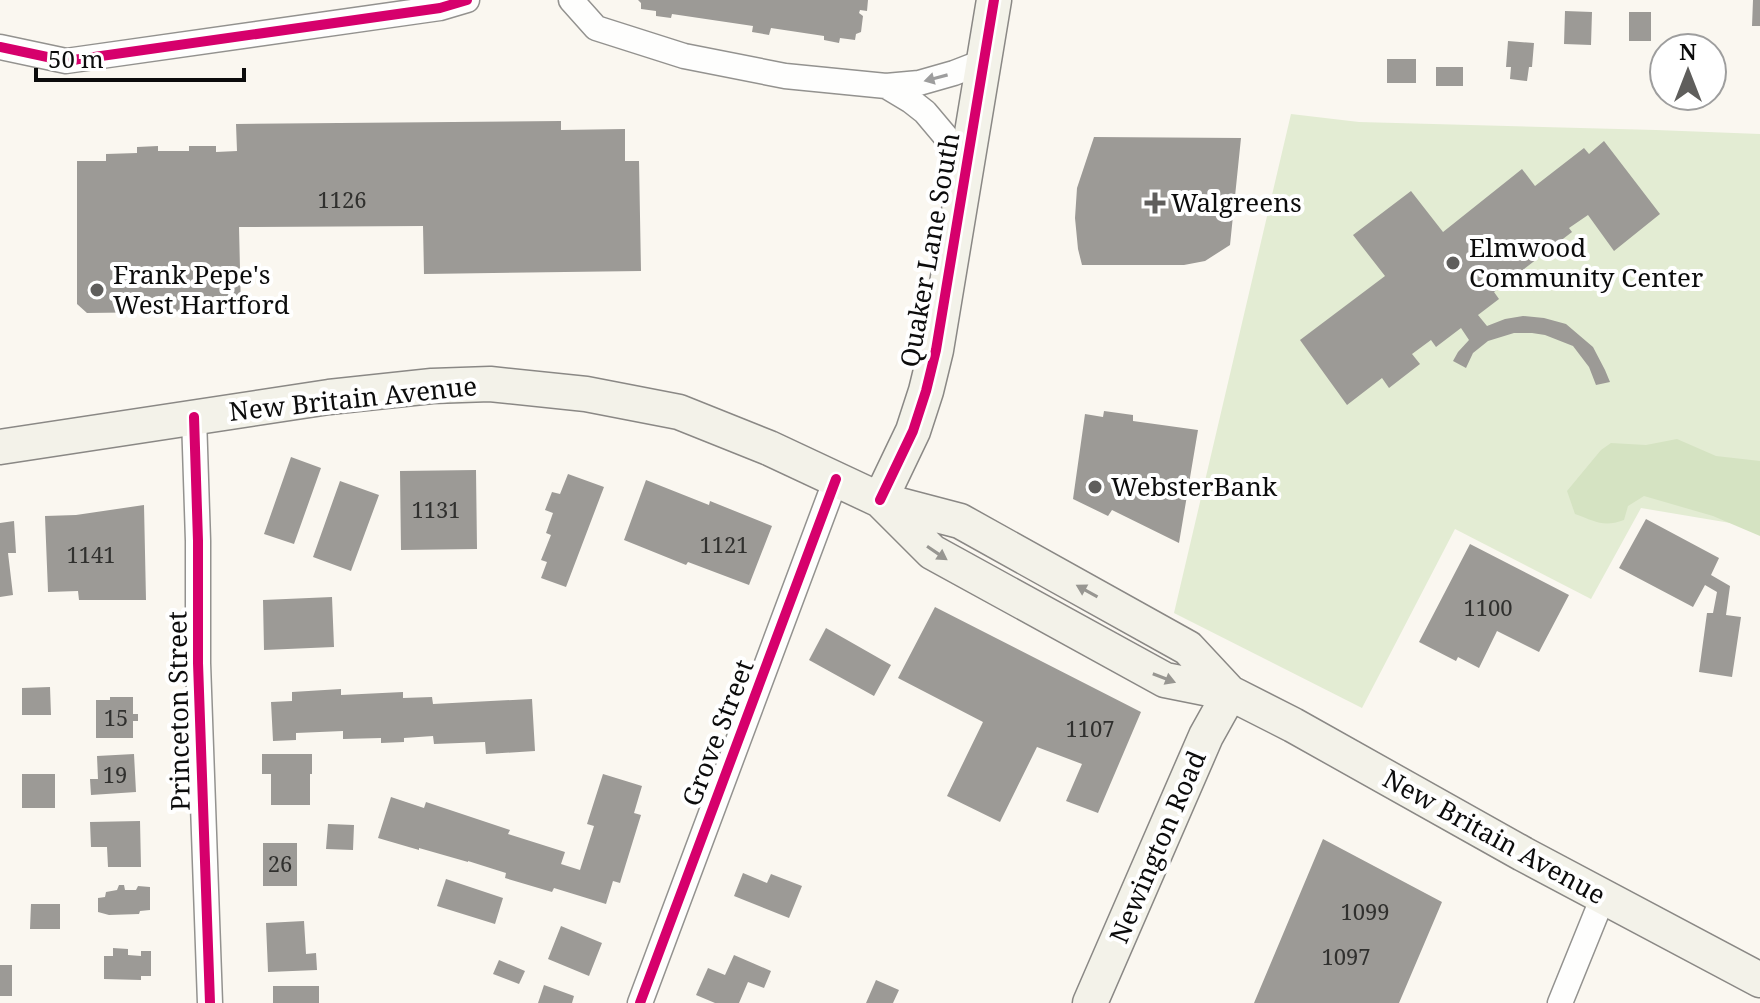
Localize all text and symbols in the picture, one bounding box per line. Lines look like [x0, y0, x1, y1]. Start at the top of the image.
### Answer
scale bar [36, 32, 244, 82]
north arrow [1648, 32, 1728, 112]
text: N [1679, 36, 1697, 66]
text: 50 m [48, 42, 104, 75]
one-way arrow [924, 72, 949, 84]
street label: Quaker Lane South [891, 130, 967, 370]
house number: 1126 [317, 184, 367, 214]
place label: Walgreens [1171, 184, 1302, 220]
marker: Walgreens [1146, 194, 1164, 212]
place label: Elmwood Community Center [1469, 229, 1703, 295]
marker: Elmwood Community Center [1444, 254, 1462, 272]
place label: Frank Pepe's West Hartford [113, 256, 290, 322]
marker: Frank Pepe's West Hartford [88, 281, 106, 299]
street label: New Britain Avenue [227, 367, 479, 429]
place label: WebsterBank [1111, 468, 1278, 504]
marker: WebsterBank [1086, 478, 1104, 496]
house number: 1131 [411, 494, 461, 524]
house number: 1121 [699, 529, 749, 559]
house number: 1141 [66, 539, 116, 569]
one-way arrow [926, 545, 947, 560]
one-way arrow [1076, 584, 1098, 598]
house number: 1100 [1463, 592, 1513, 622]
street label: Princeton Street [158, 611, 198, 811]
street label: Grove Street [673, 654, 761, 811]
one-way arrow [1152, 672, 1176, 685]
house number: 15 [104, 702, 128, 732]
house number: 1107 [1065, 713, 1115, 743]
street label: Newington Road [1100, 745, 1214, 948]
house number: 19 [103, 759, 127, 789]
street label: New Britain Avenue [1377, 760, 1612, 912]
house number: 26 [268, 848, 292, 878]
house number: 1099 [1340, 896, 1390, 926]
house number: 1097 [1321, 941, 1371, 971]

